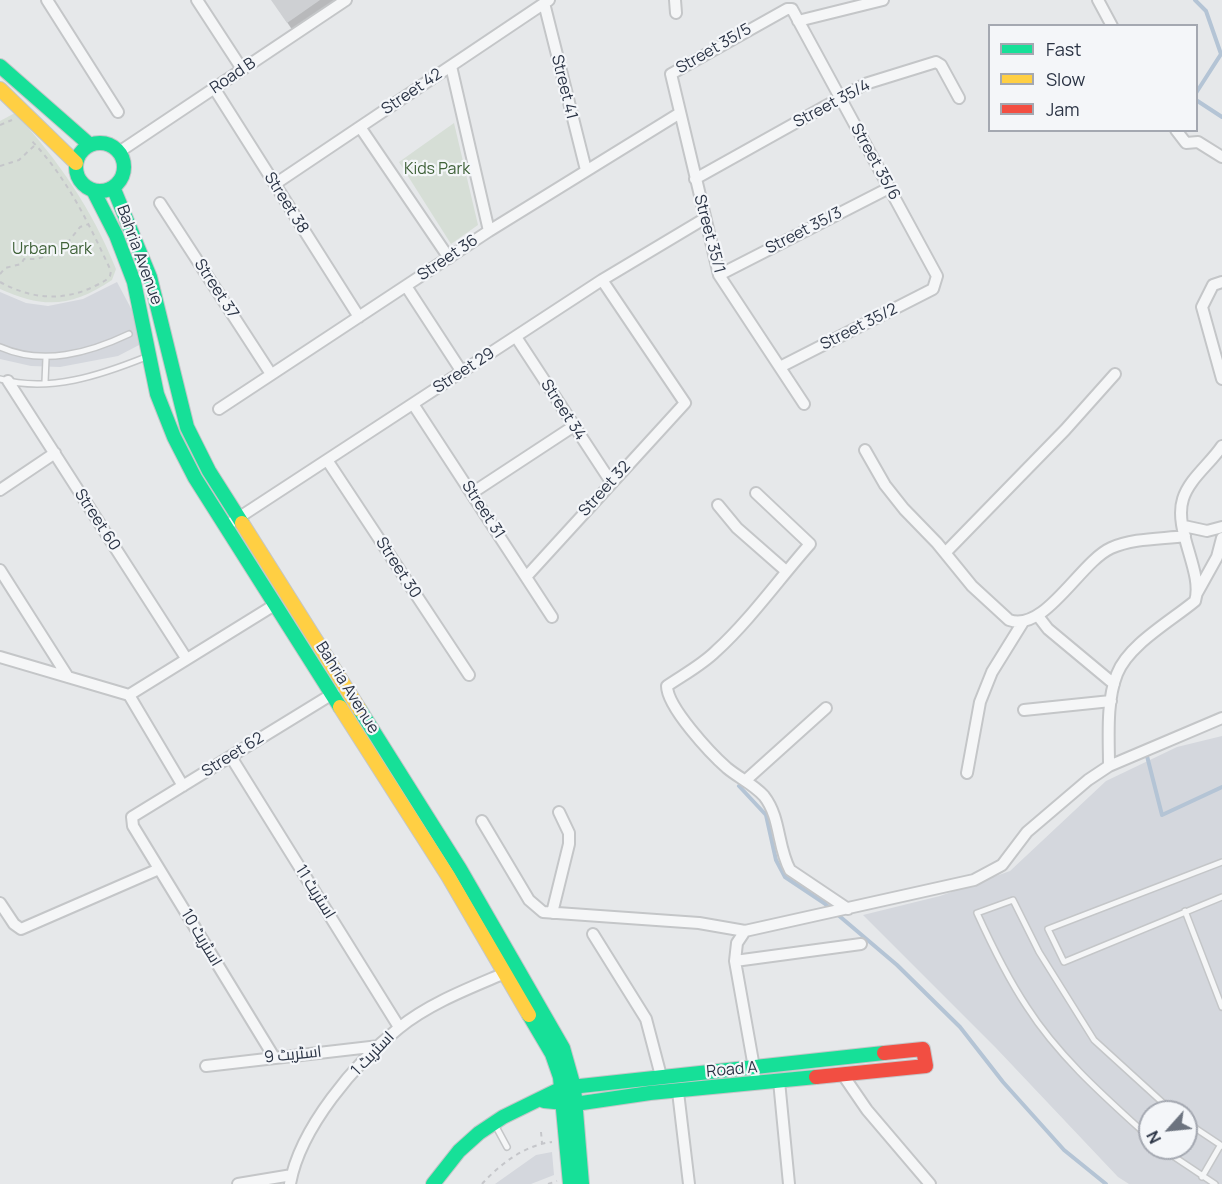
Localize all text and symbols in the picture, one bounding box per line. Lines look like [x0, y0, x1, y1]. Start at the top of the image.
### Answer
street label: Street 35/5 [673, 20, 755, 78]
legend [988, 24, 1198, 132]
text: Fast [1046, 37, 1081, 61]
street label: Street 41 [547, 53, 581, 121]
street label: Road B [207, 54, 259, 98]
street label: Street 42 [378, 65, 446, 119]
text: Slow [1046, 67, 1085, 91]
street label: Street 35/4 [790, 76, 874, 132]
text: Jam [1046, 97, 1080, 121]
street label: Street 35/6 [846, 120, 904, 204]
park label: Kids Park [404, 160, 470, 180]
street label: Street 38 [260, 169, 312, 237]
street label: Street 35/1 [689, 193, 729, 275]
street label: Bahria Avenue [112, 203, 166, 307]
street label: Street 35/3 [763, 204, 845, 258]
street label: Street 36 [414, 231, 482, 285]
park label: Urban Park [12, 240, 92, 260]
street label: Street 37 [190, 256, 242, 322]
street label: Street 35/2 [817, 299, 901, 355]
street label: Street 29 [430, 344, 498, 398]
street label: Street 34 [536, 376, 590, 444]
street label: Street 32 [575, 457, 635, 521]
street label: Street 31 [457, 477, 509, 543]
street label: Street 60 [70, 485, 124, 555]
street label: Street 30 [371, 534, 425, 602]
street label: Bahria Avenue [311, 639, 383, 737]
street label: Street 62 [199, 729, 267, 781]
street label: اسٹریٹ 11 [291, 861, 339, 923]
street label: اسٹریٹ 10 [176, 906, 226, 970]
street label: اسٹریٹ 1 [347, 1028, 399, 1080]
street label: اسٹریٹ 9 [263, 1042, 323, 1068]
street label: Road A [706, 1058, 758, 1082]
north arrow [1138, 1100, 1198, 1160]
text: N [1141, 1127, 1166, 1147]

